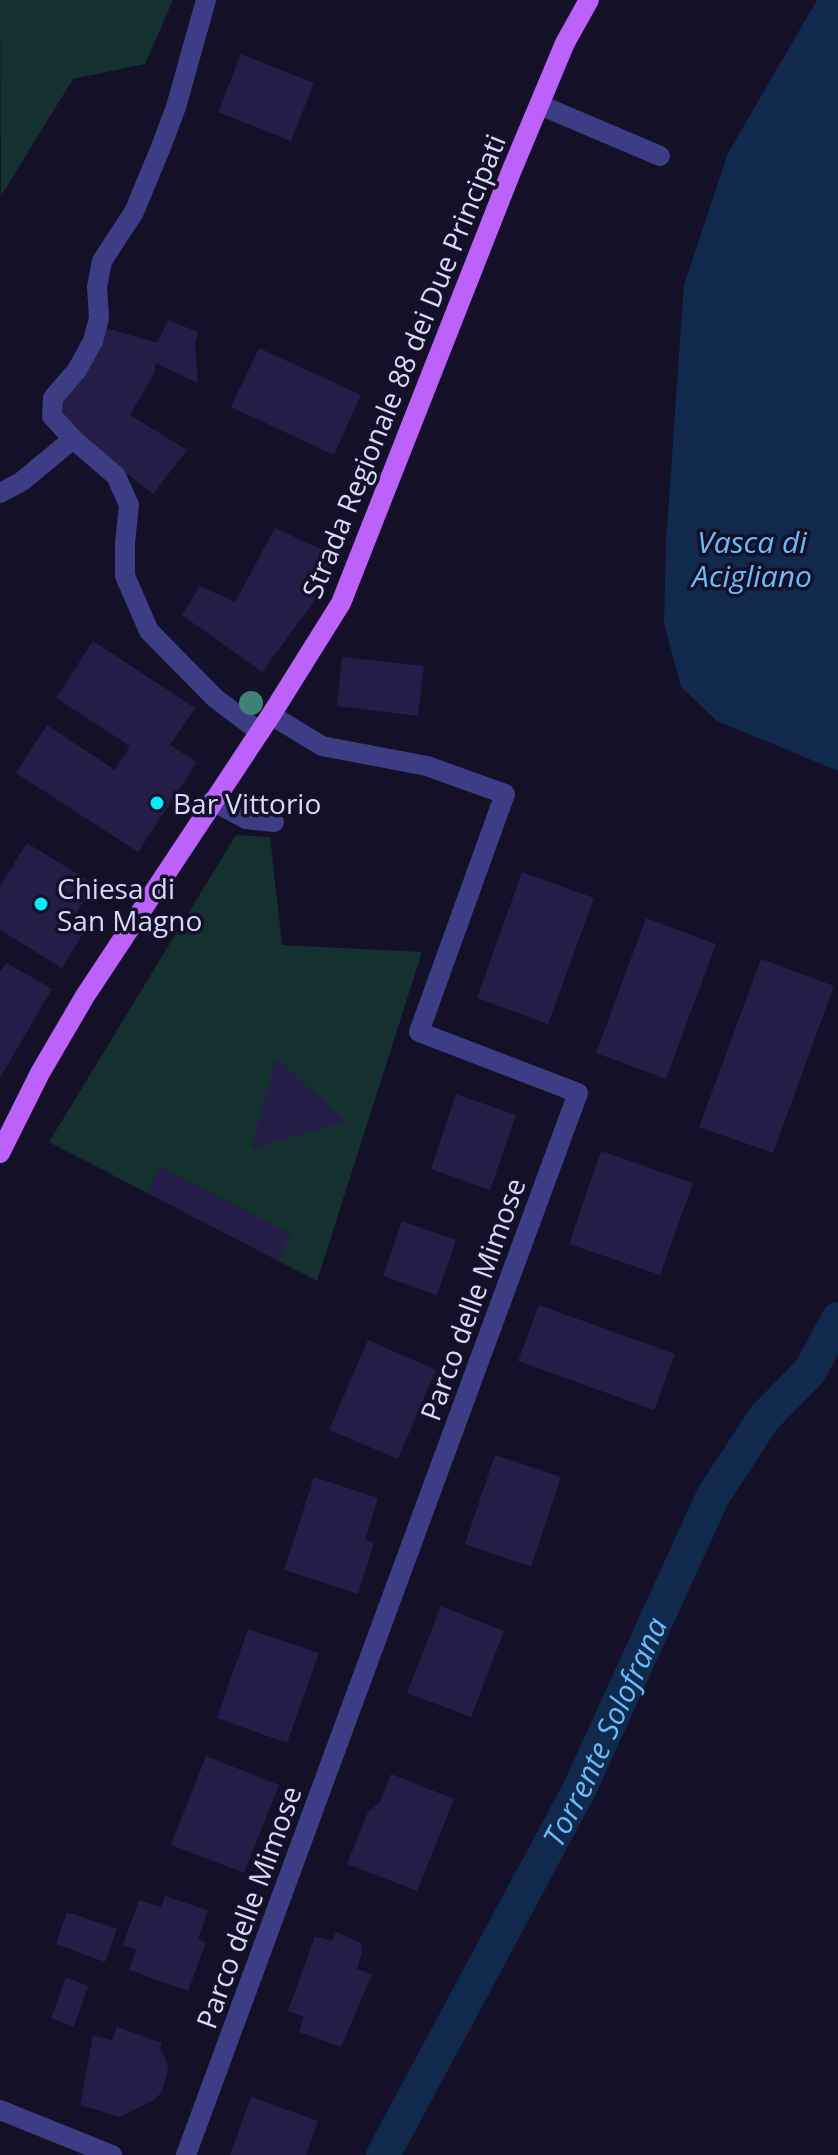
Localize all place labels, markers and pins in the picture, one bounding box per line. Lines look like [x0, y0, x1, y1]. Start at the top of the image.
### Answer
place label: Bar Vittorio [173, 784, 321, 822]
marker: Bar Vittorio [148, 794, 166, 812]
place label: Chiesa di San Magno [57, 869, 202, 939]
marker: Chiesa di San Magno [32, 895, 50, 913]

